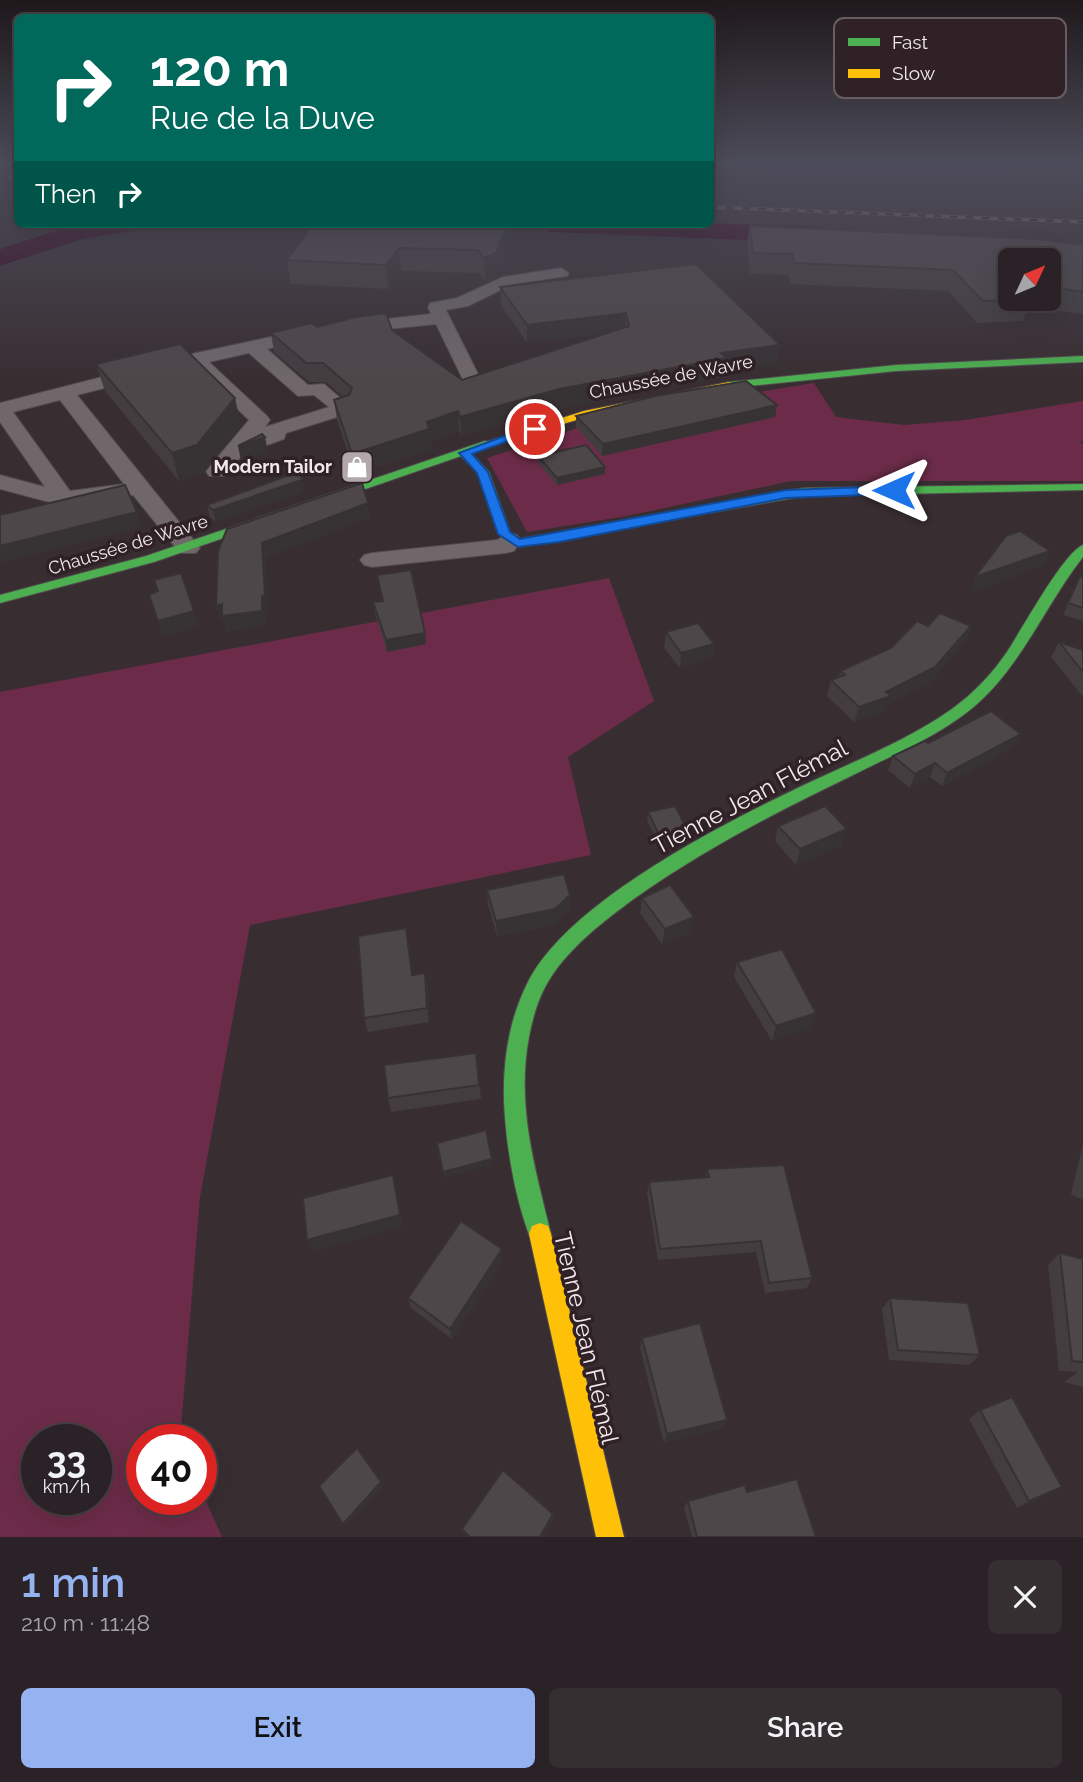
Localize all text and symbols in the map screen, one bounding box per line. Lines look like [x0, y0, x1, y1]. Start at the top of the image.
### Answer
legend [834, 18, 1066, 98]
text: Fast [892, 31, 928, 53]
text: 120 m [150, 40, 289, 97]
icon: right [35, 42, 126, 133]
text: Slow [892, 62, 936, 84]
text: Rue de la Duve [150, 99, 375, 136]
icon: right [110, 175, 148, 213]
text: Then [35, 179, 96, 209]
north arrow [998, 248, 1060, 312]
map controls [998, 248, 1061, 311]
street label: Chaussée de Wavre [588, 350, 755, 403]
pin [505, 399, 565, 459]
icon: arrive [516, 410, 554, 448]
shop icon: Modern Tailor [338, 448, 376, 486]
position arrow [857, 453, 931, 527]
place label: Modern Tailor [214, 456, 332, 477]
street label: Chaussée de Wavre [46, 510, 211, 579]
street label: Tienne Jean Flémal [647, 733, 853, 860]
street label: Tienne Jean Flémal [548, 1229, 625, 1447]
speed limit sign: 40 [126, 1424, 217, 1515]
text: 33 [47, 1440, 86, 1481]
text: km/h [43, 1476, 90, 1497]
text: 1 min [21, 1558, 125, 1607]
button: close [988, 1560, 1062, 1634]
text: 210 m · 11:48 [21, 1609, 150, 1636]
button: Exit [21, 1688, 535, 1768]
button: Share [549, 1688, 1062, 1768]

